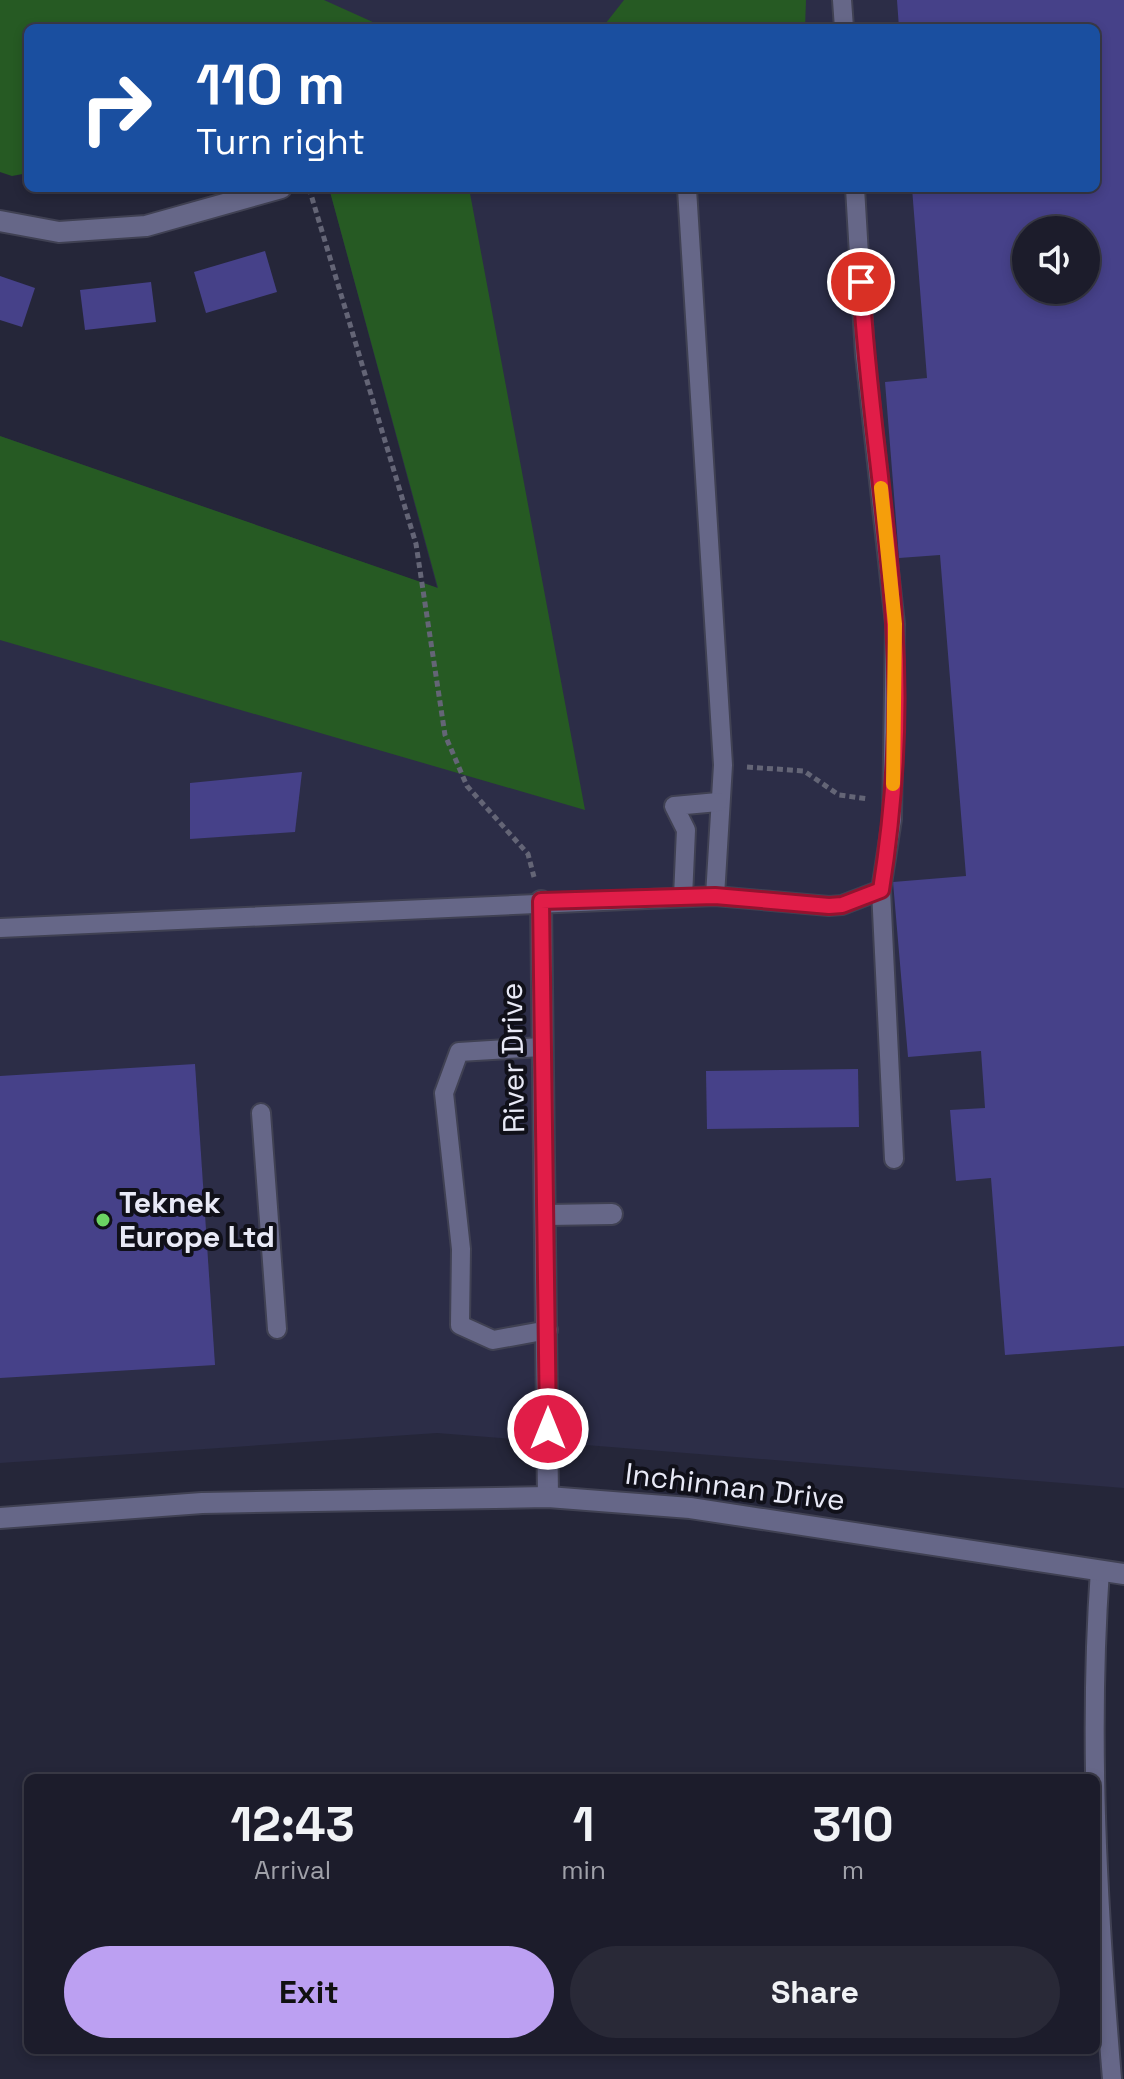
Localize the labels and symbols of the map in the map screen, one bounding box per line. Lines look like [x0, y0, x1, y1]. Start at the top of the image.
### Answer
pin [827, 248, 895, 316]
street label: River Drive [492, 982, 533, 1134]
place label: Teknek Europe Ltd [119, 1183, 275, 1256]
marker: Teknek Europe Ltd [94, 1211, 112, 1229]
position arrow [506, 1387, 590, 1471]
street label: Inchinnan Drive [623, 1454, 847, 1519]

